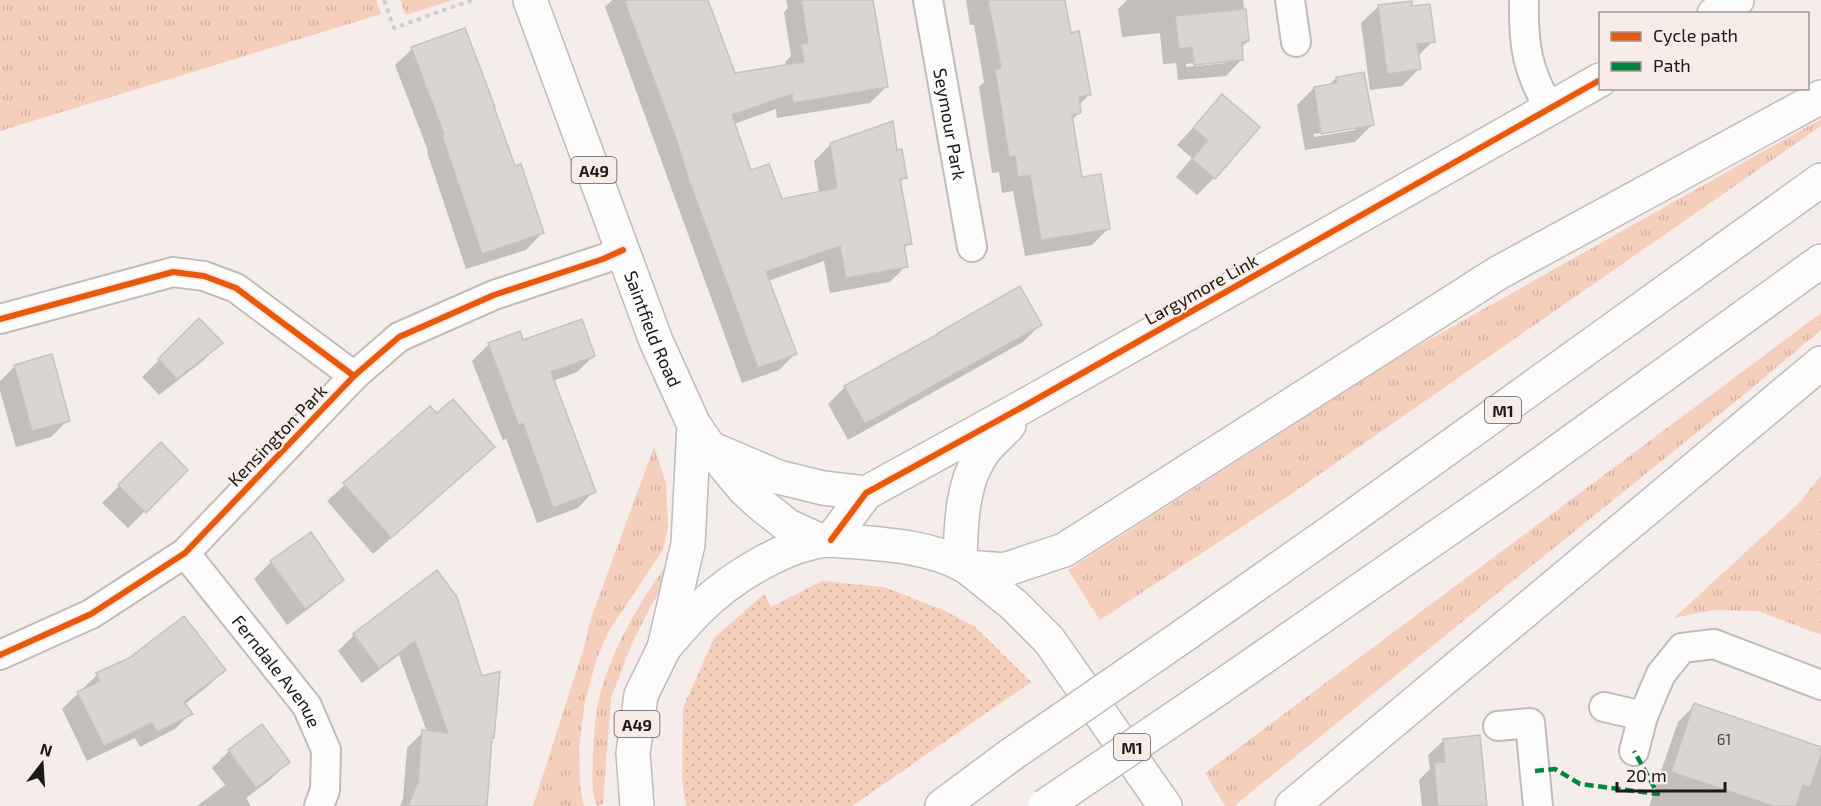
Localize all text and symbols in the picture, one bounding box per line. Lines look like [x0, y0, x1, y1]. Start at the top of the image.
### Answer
legend [1599, 12, 1809, 90]
text: Cycle path [1653, 24, 1738, 46]
text: Path [1653, 54, 1691, 76]
street label: Seymour Park [929, 66, 971, 182]
road number: A49 [572, 157, 616, 183]
street label: Largymore Link [1141, 249, 1261, 329]
street label: Saintfield Road [620, 267, 686, 390]
street label: Kensington Park [223, 380, 331, 490]
road number: M1 [1485, 397, 1521, 423]
street label: Ferndale Avenue [228, 610, 326, 731]
road number: A49 [614, 711, 660, 737]
house number: 61 [1717, 730, 1731, 748]
north arrow [12, 734, 72, 794]
road number: M1 [1114, 734, 1150, 760]
text: N [38, 738, 55, 760]
scale bar [1617, 755, 1725, 793]
text: 20 m [1626, 764, 1667, 786]

